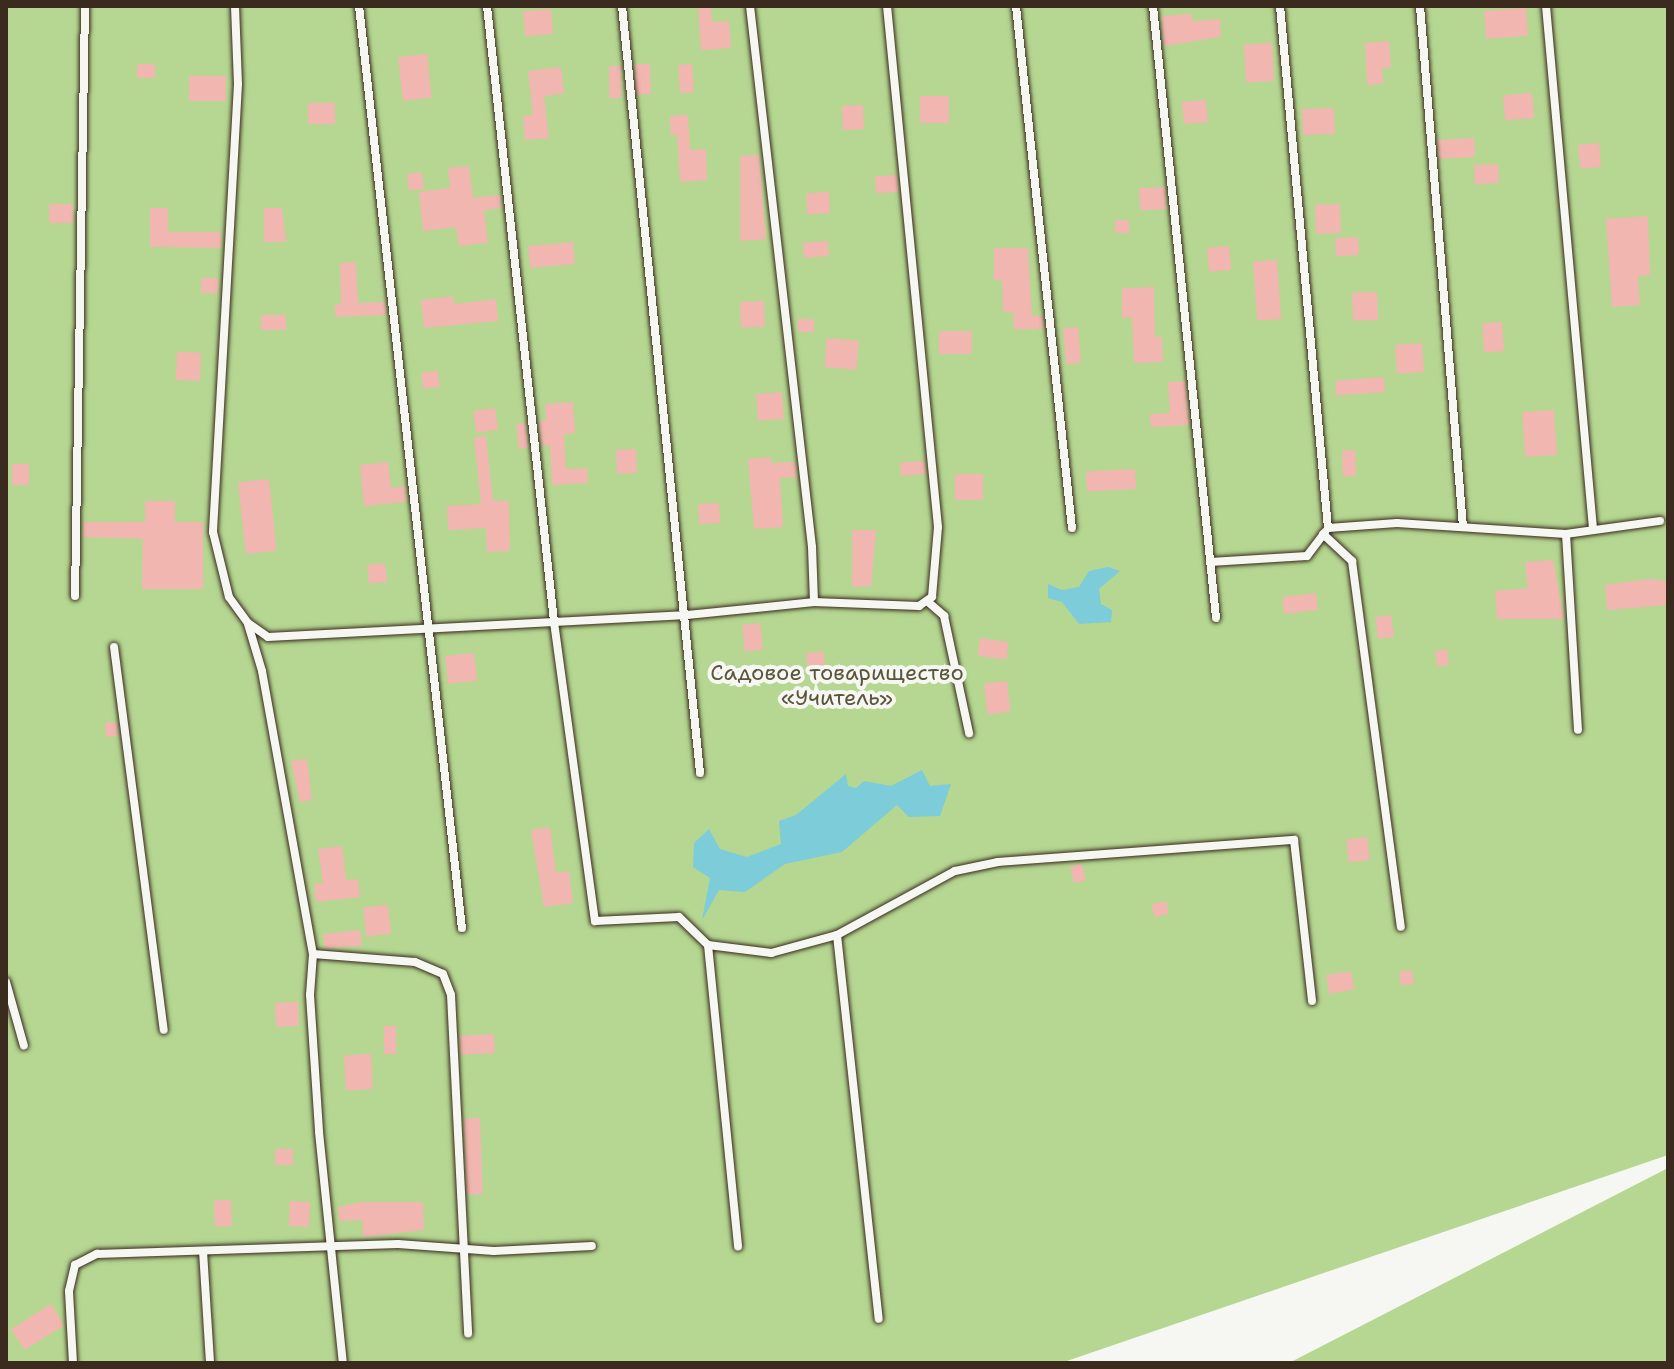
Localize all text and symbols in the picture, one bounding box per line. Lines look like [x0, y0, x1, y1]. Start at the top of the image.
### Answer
park label: Садовое товарищество «Учитель» [710, 659, 964, 710]

